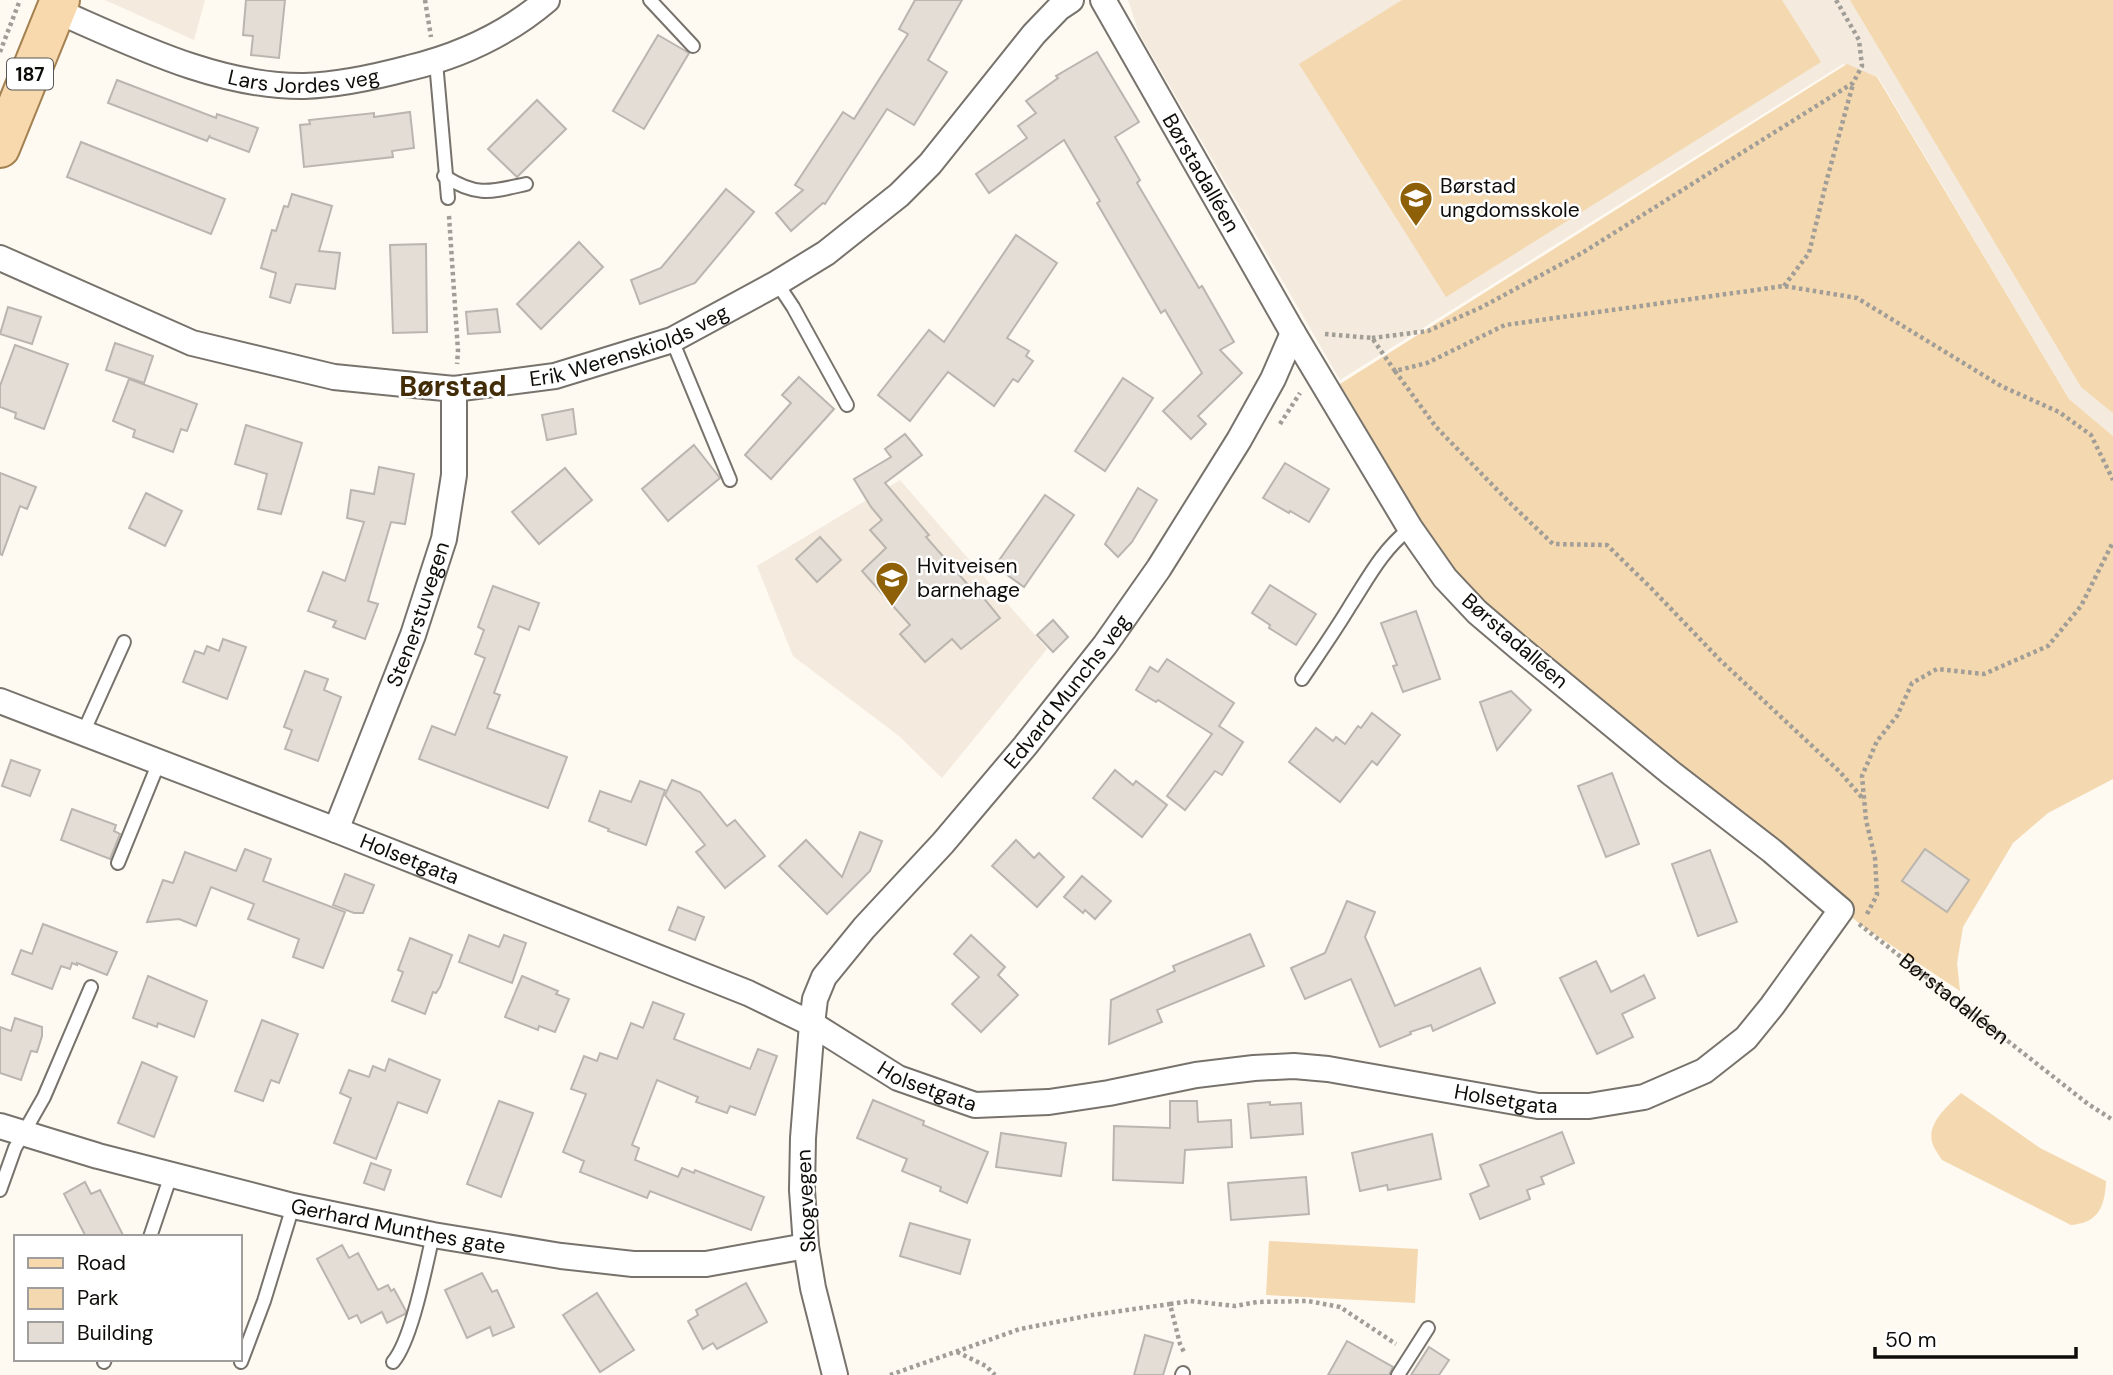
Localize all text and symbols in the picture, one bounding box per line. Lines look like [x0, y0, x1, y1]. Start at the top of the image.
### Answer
road number: 187 [7, 58, 53, 90]
street label: Lars Jordes veg [225, 62, 382, 100]
street label: Børstadalléen [1156, 109, 1246, 237]
place label: Børstad ungdomsskole [1440, 172, 1580, 224]
school or university icon: Børstad ungdomsskole [1397, 179, 1435, 228]
street label: Erik Werenskiolds veg [528, 298, 734, 393]
district label: Børstad [399, 368, 507, 405]
street label: Stenerstuvegen [380, 538, 456, 691]
place label: Hvitveisen barnehage [917, 552, 1020, 604]
school or university icon: Hvitveisen barnehage [873, 559, 911, 608]
street label: Børstadalléen [1456, 587, 1574, 695]
street label: Edvard Munchs veg [998, 608, 1137, 775]
street label: Holsetgata [356, 827, 463, 891]
street label: Børstadalléen [1893, 947, 2015, 1051]
street label: Holsetgata [872, 1055, 981, 1119]
street label: Holsetgata [1452, 1077, 1558, 1120]
street label: Skogvegen [789, 1149, 823, 1253]
street label: Gerhard Munthes gate [288, 1192, 508, 1261]
legend [14, 1235, 242, 1361]
text: Road [77, 1249, 126, 1277]
text: Park [77, 1284, 119, 1312]
scale bar [1875, 1316, 2076, 1360]
text: Building [77, 1319, 154, 1347]
text: 50 m [1885, 1326, 1936, 1354]

